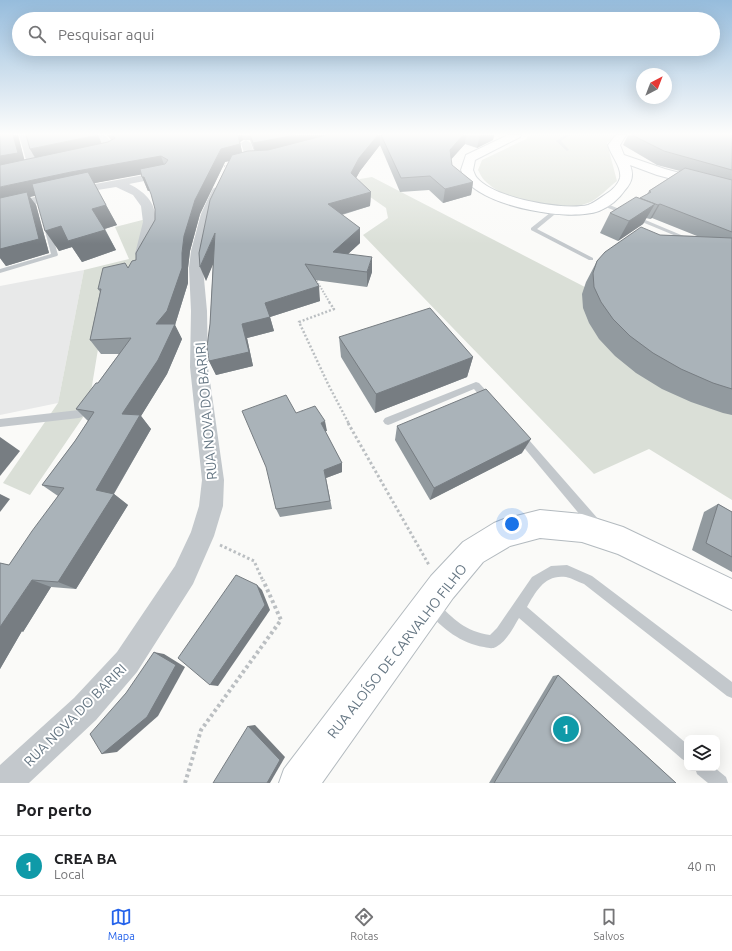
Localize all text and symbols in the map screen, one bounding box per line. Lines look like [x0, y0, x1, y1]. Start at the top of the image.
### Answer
search box [12, 12, 720, 56]
icon: search [26, 23, 48, 45]
text: Pesquisar aqui [58, 26, 154, 43]
north arrow [636, 68, 672, 104]
street label: RUA NOVA DO BARIRI [192, 341, 220, 481]
your location [502, 514, 522, 534]
street label: RUA ALOÍSO DE CARVALHO FILHO [323, 560, 470, 741]
street label: RUA NOVA DO BARIRI [20, 660, 130, 770]
pin: 1 [553, 714, 579, 744]
map controls [684, 735, 720, 771]
button: layers [684, 735, 720, 771]
text: Por perto [16, 800, 92, 819]
text: CREA BA [54, 850, 117, 867]
text: 1 [25, 859, 33, 873]
text: 40 m [687, 859, 716, 873]
text: Local [54, 867, 84, 881]
tab: Mapa [108, 906, 135, 942]
tab: Rotas [350, 906, 378, 942]
tab: Salvos [593, 906, 624, 942]

